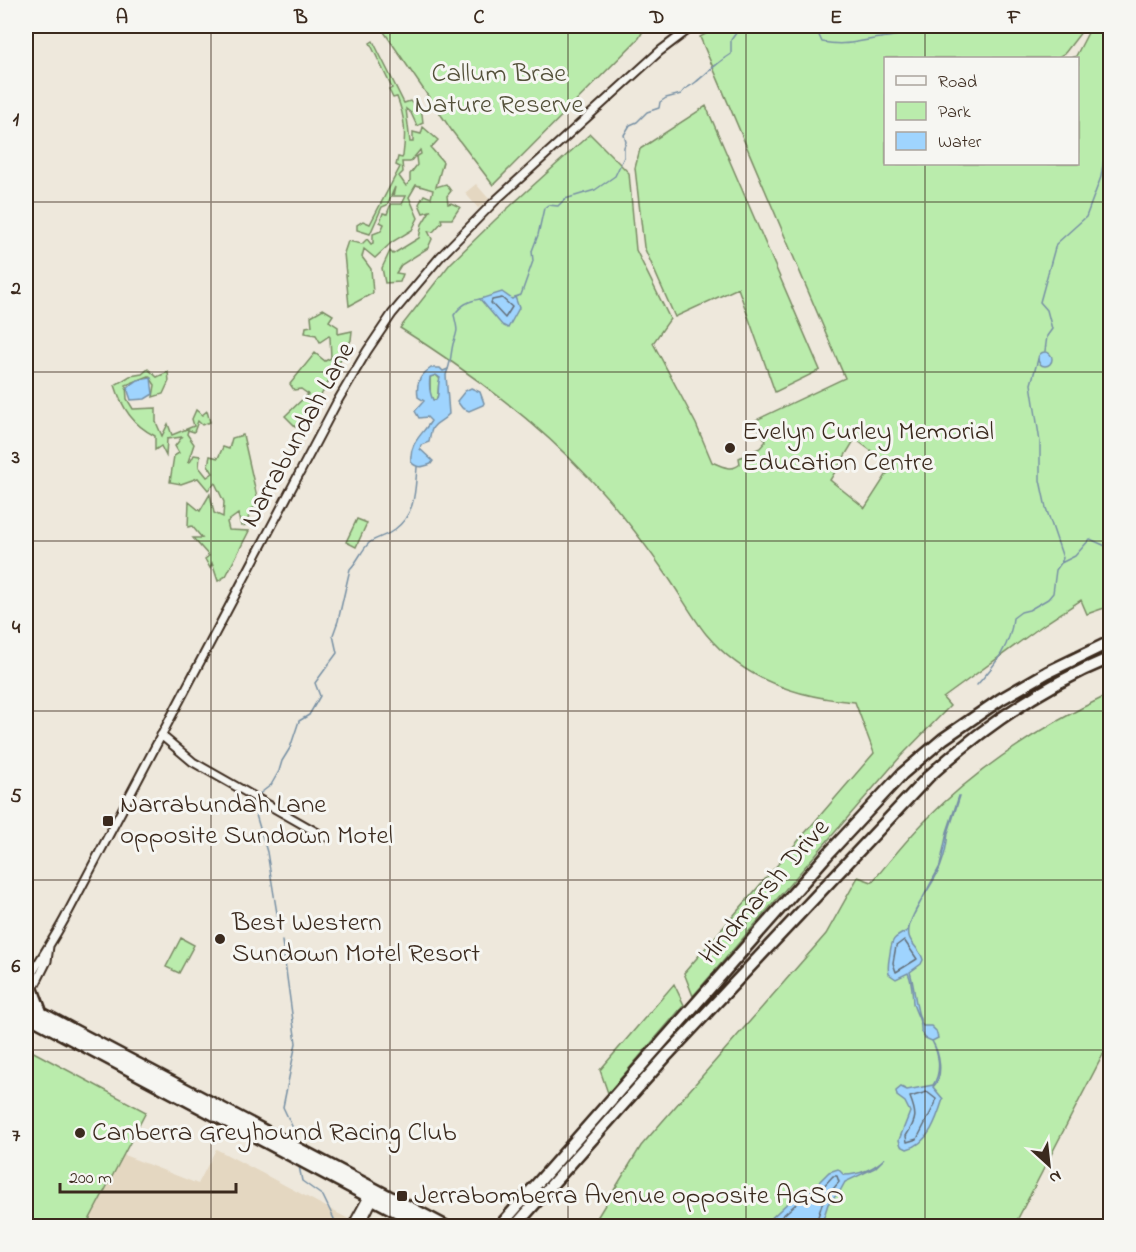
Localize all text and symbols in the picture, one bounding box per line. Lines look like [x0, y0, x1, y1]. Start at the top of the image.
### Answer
text: A [116, 4, 128, 33]
text: B [293, 4, 308, 33]
text: C [474, 4, 485, 33]
text: D [649, 4, 664, 33]
text: E [830, 4, 842, 33]
text: F [1007, 4, 1021, 33]
park label: Callum Brae Nature Reserve [414, 55, 584, 125]
legend [884, 57, 1079, 165]
text: Road [938, 70, 977, 96]
text: Park [938, 100, 971, 126]
text: 1 [13, 106, 20, 135]
text: Water [938, 130, 982, 156]
text: 2 [10, 275, 21, 304]
street label: Narrabundah Lane [232, 335, 367, 535]
place label: Evelyn Curley Memorial Education Centre [742, 413, 994, 483]
marker: Evelyn Curley Memorial Education Centre [723, 441, 737, 455]
text: 3 [11, 444, 20, 473]
text: 4 [12, 614, 21, 643]
text: 5 [10, 783, 22, 812]
place label: Narrabundah Lane opposite Sundown Motel [120, 786, 393, 856]
street label: Hindmarsh Drive [690, 810, 840, 974]
marker: Narrabundah Lane opposite Sundown Motel [101, 814, 115, 828]
place label: Best Western Sundown Motel Resort [231, 904, 480, 974]
marker: Best Western Sundown Motel Resort [213, 932, 227, 946]
text: 6 [12, 953, 21, 982]
place label: Canberra Greyhound Racing Club [92, 1114, 457, 1153]
text: 7 [12, 1122, 21, 1151]
marker: Canberra Greyhound Racing Club [73, 1126, 87, 1140]
north arrow [1019, 1135, 1079, 1195]
scale bar [60, 1156, 236, 1194]
text: N [1044, 1163, 1065, 1190]
text: 200 m [69, 1166, 112, 1192]
place label: Jerrabomberra Avenue opposite AGSO [414, 1177, 844, 1216]
marker: Jerrabomberra Avenue opposite AGSO [395, 1189, 409, 1203]

